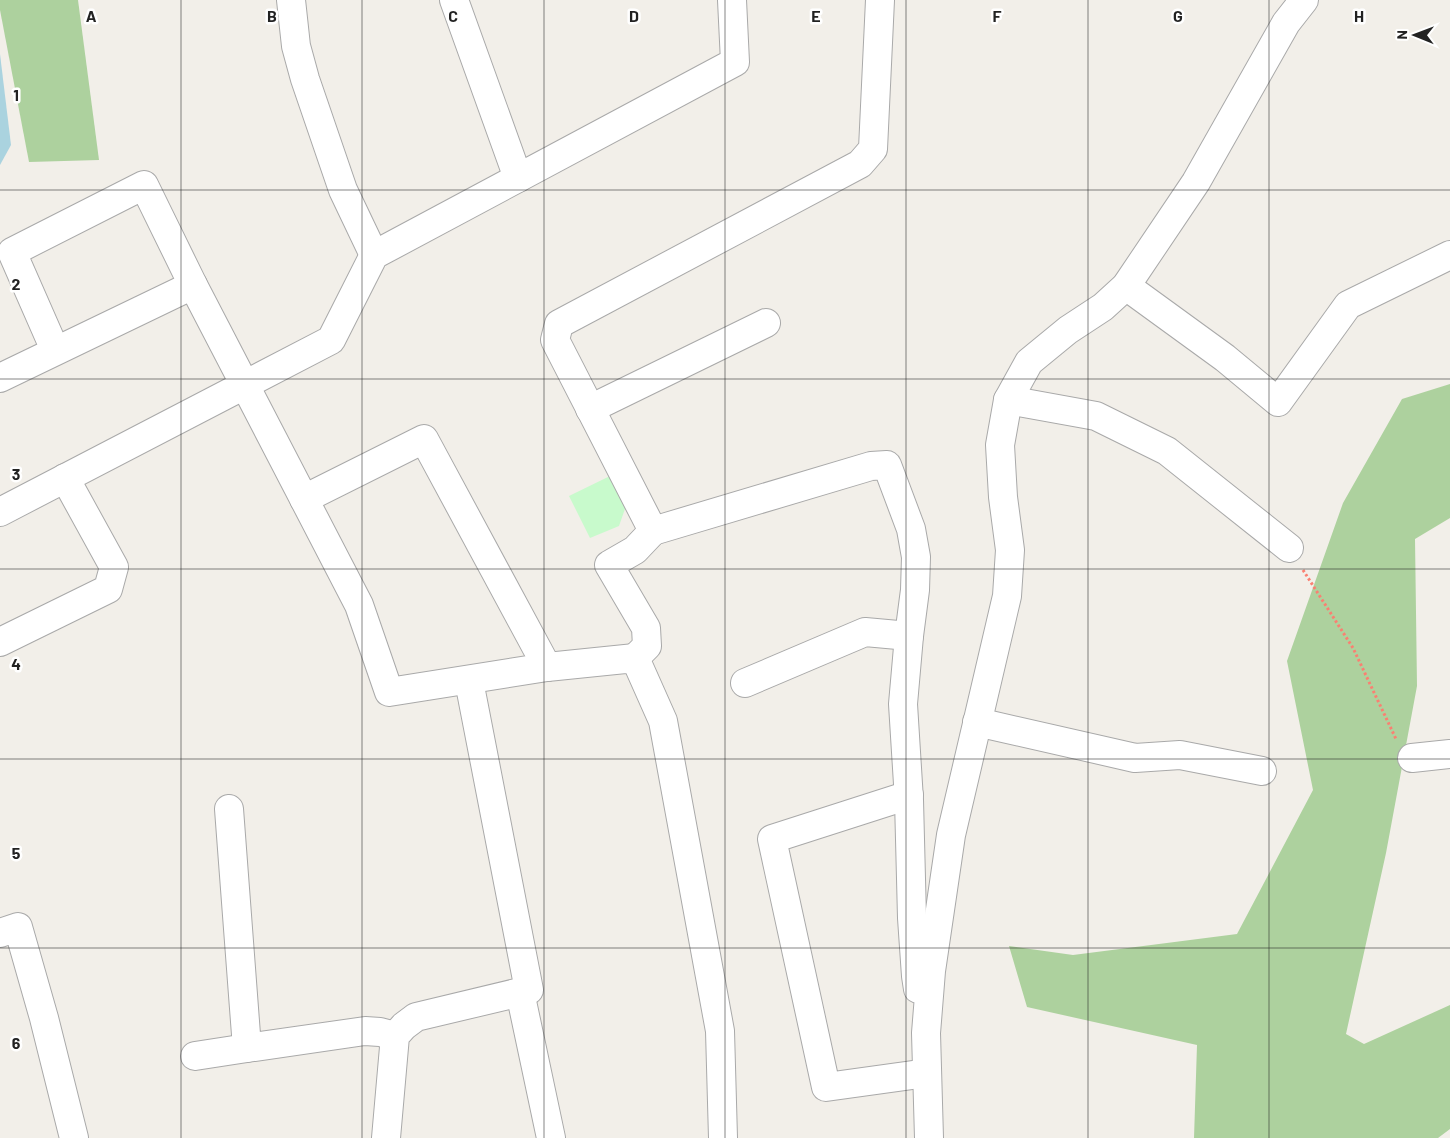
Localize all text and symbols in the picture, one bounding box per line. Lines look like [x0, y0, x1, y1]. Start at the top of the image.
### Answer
text: A [86, 6, 97, 25]
text: B [267, 6, 277, 25]
text: C [448, 6, 458, 25]
text: D [629, 6, 639, 25]
text: E [811, 6, 821, 25]
text: F [993, 6, 1002, 25]
text: G [1173, 6, 1183, 25]
text: H [1354, 6, 1364, 25]
north arrow [1390, 10, 1440, 60]
text: N [1393, 30, 1410, 40]
text: 1 [13, 85, 19, 104]
text: 2 [12, 274, 21, 293]
text: 3 [12, 464, 20, 483]
text: 4 [11, 654, 21, 673]
text: 5 [12, 843, 21, 862]
text: 6 [12, 1033, 21, 1052]

